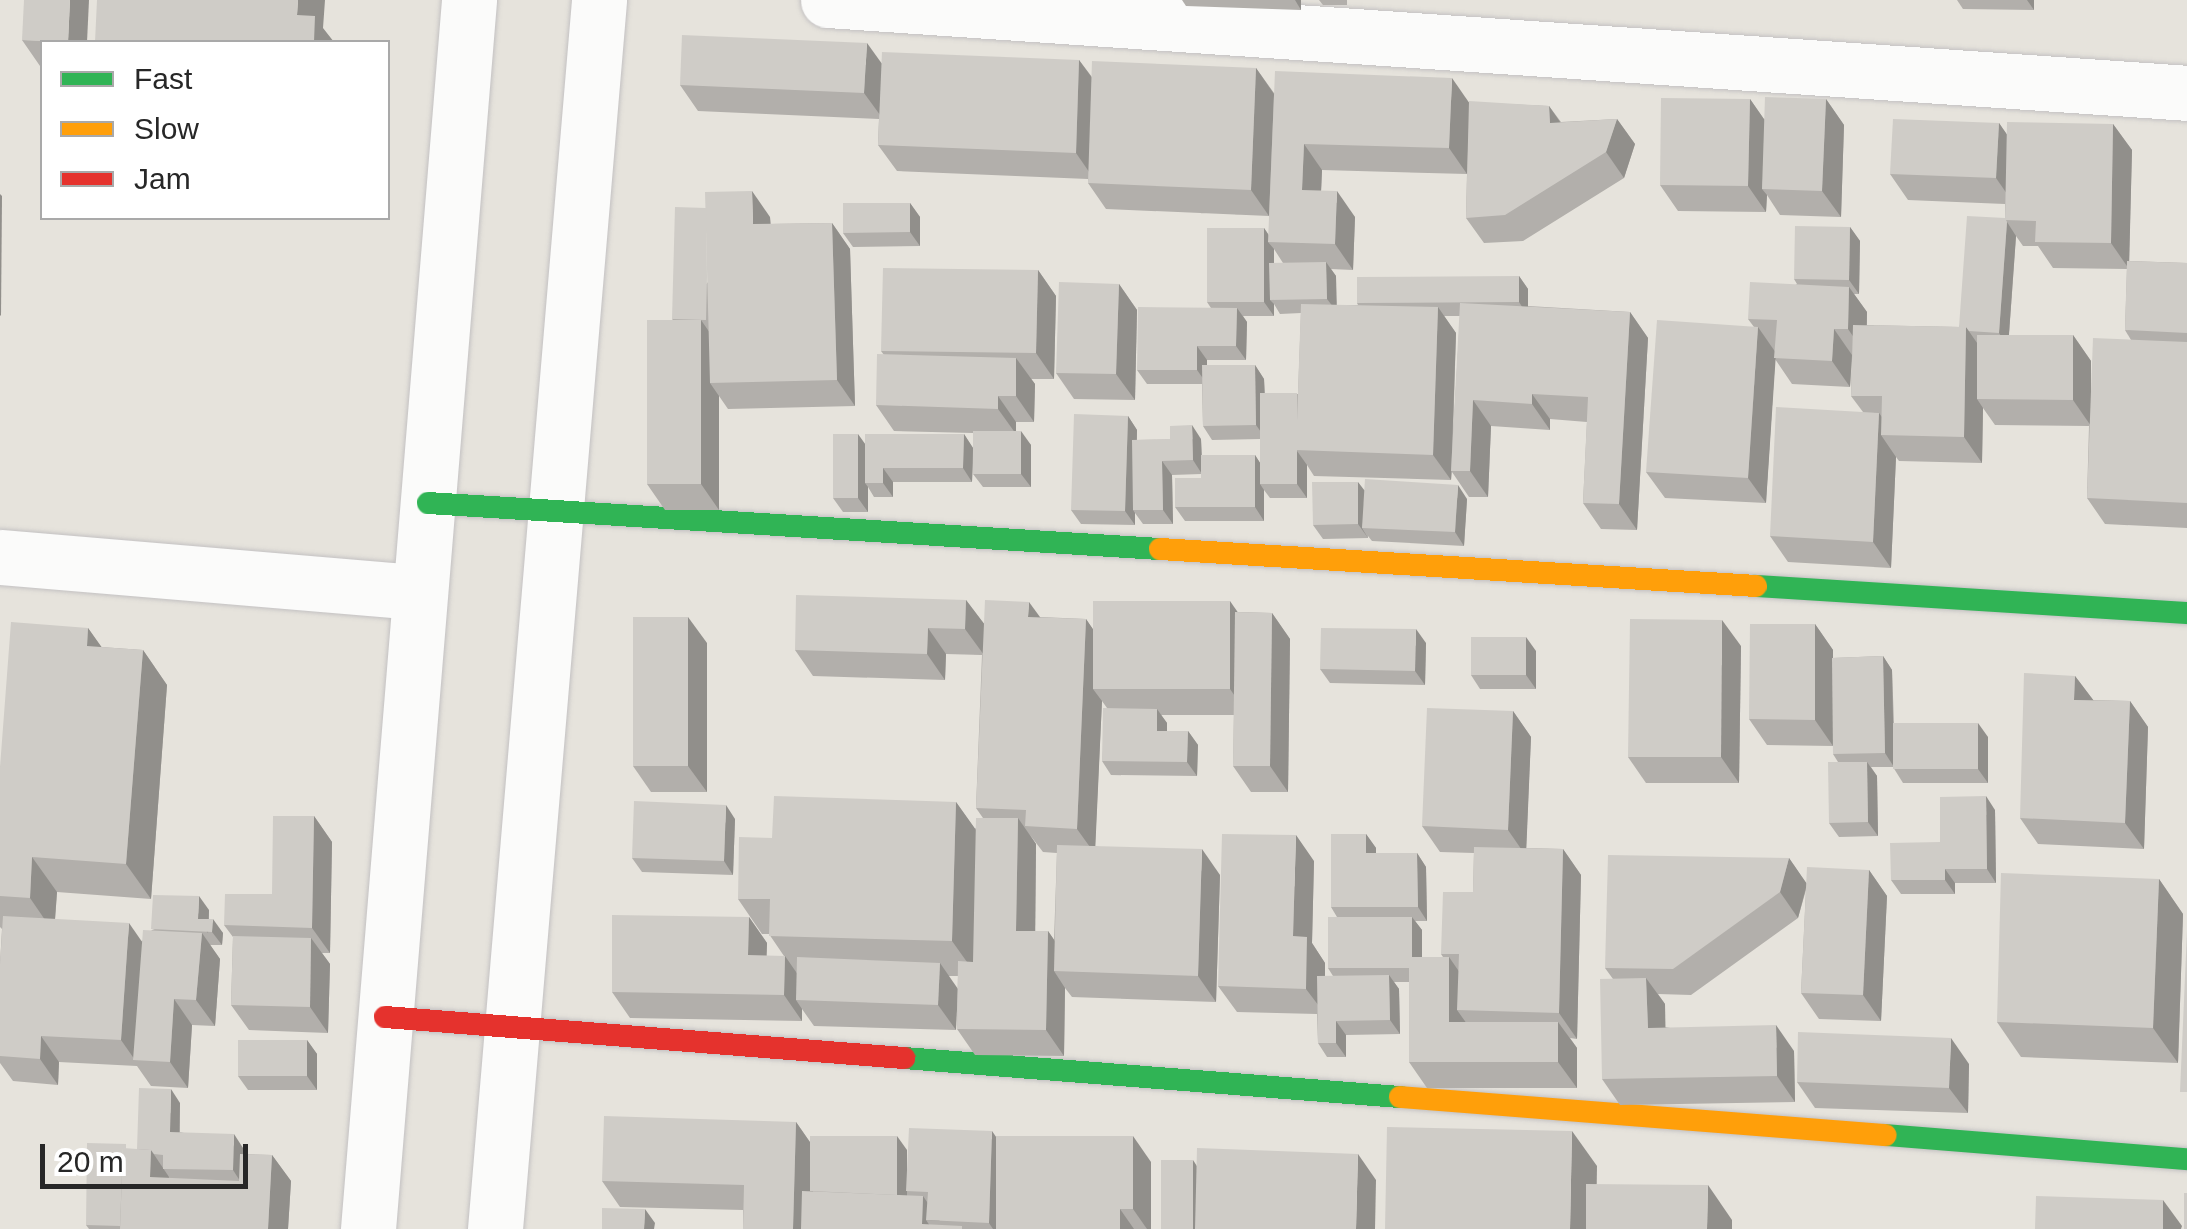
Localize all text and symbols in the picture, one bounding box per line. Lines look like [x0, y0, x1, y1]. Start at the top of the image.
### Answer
legend [40, 40, 390, 220]
text: Fast [134, 62, 192, 95]
text: Slow [134, 112, 199, 145]
text: Jam [134, 162, 191, 195]
scale bar [45, 1124, 252, 1186]
text: 20 m [57, 1145, 124, 1178]

